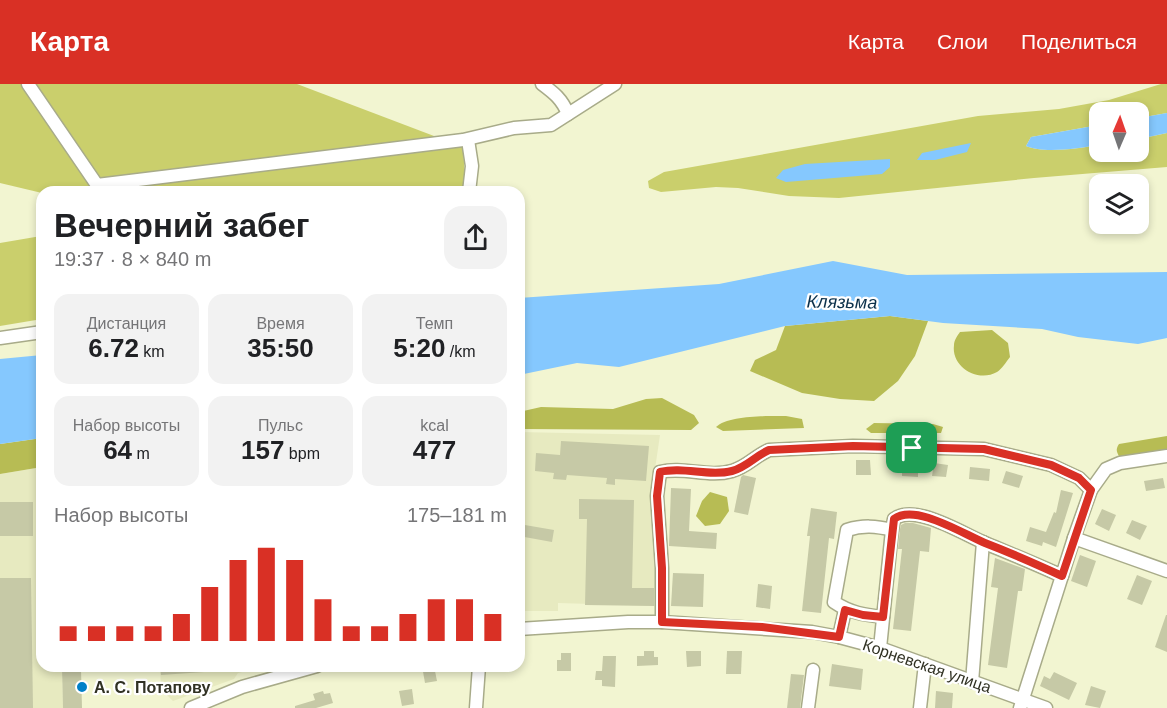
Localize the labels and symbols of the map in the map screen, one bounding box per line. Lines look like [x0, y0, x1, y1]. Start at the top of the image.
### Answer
north arrow [1089, 102, 1149, 162]
water label: Клязьма [807, 291, 877, 313]
pin [886, 422, 937, 473]
street label: Корневская улица [861, 636, 993, 696]
place label: А. С. Потапову [94, 679, 210, 696]
marker: А. С. Потапову [75, 680, 89, 694]

